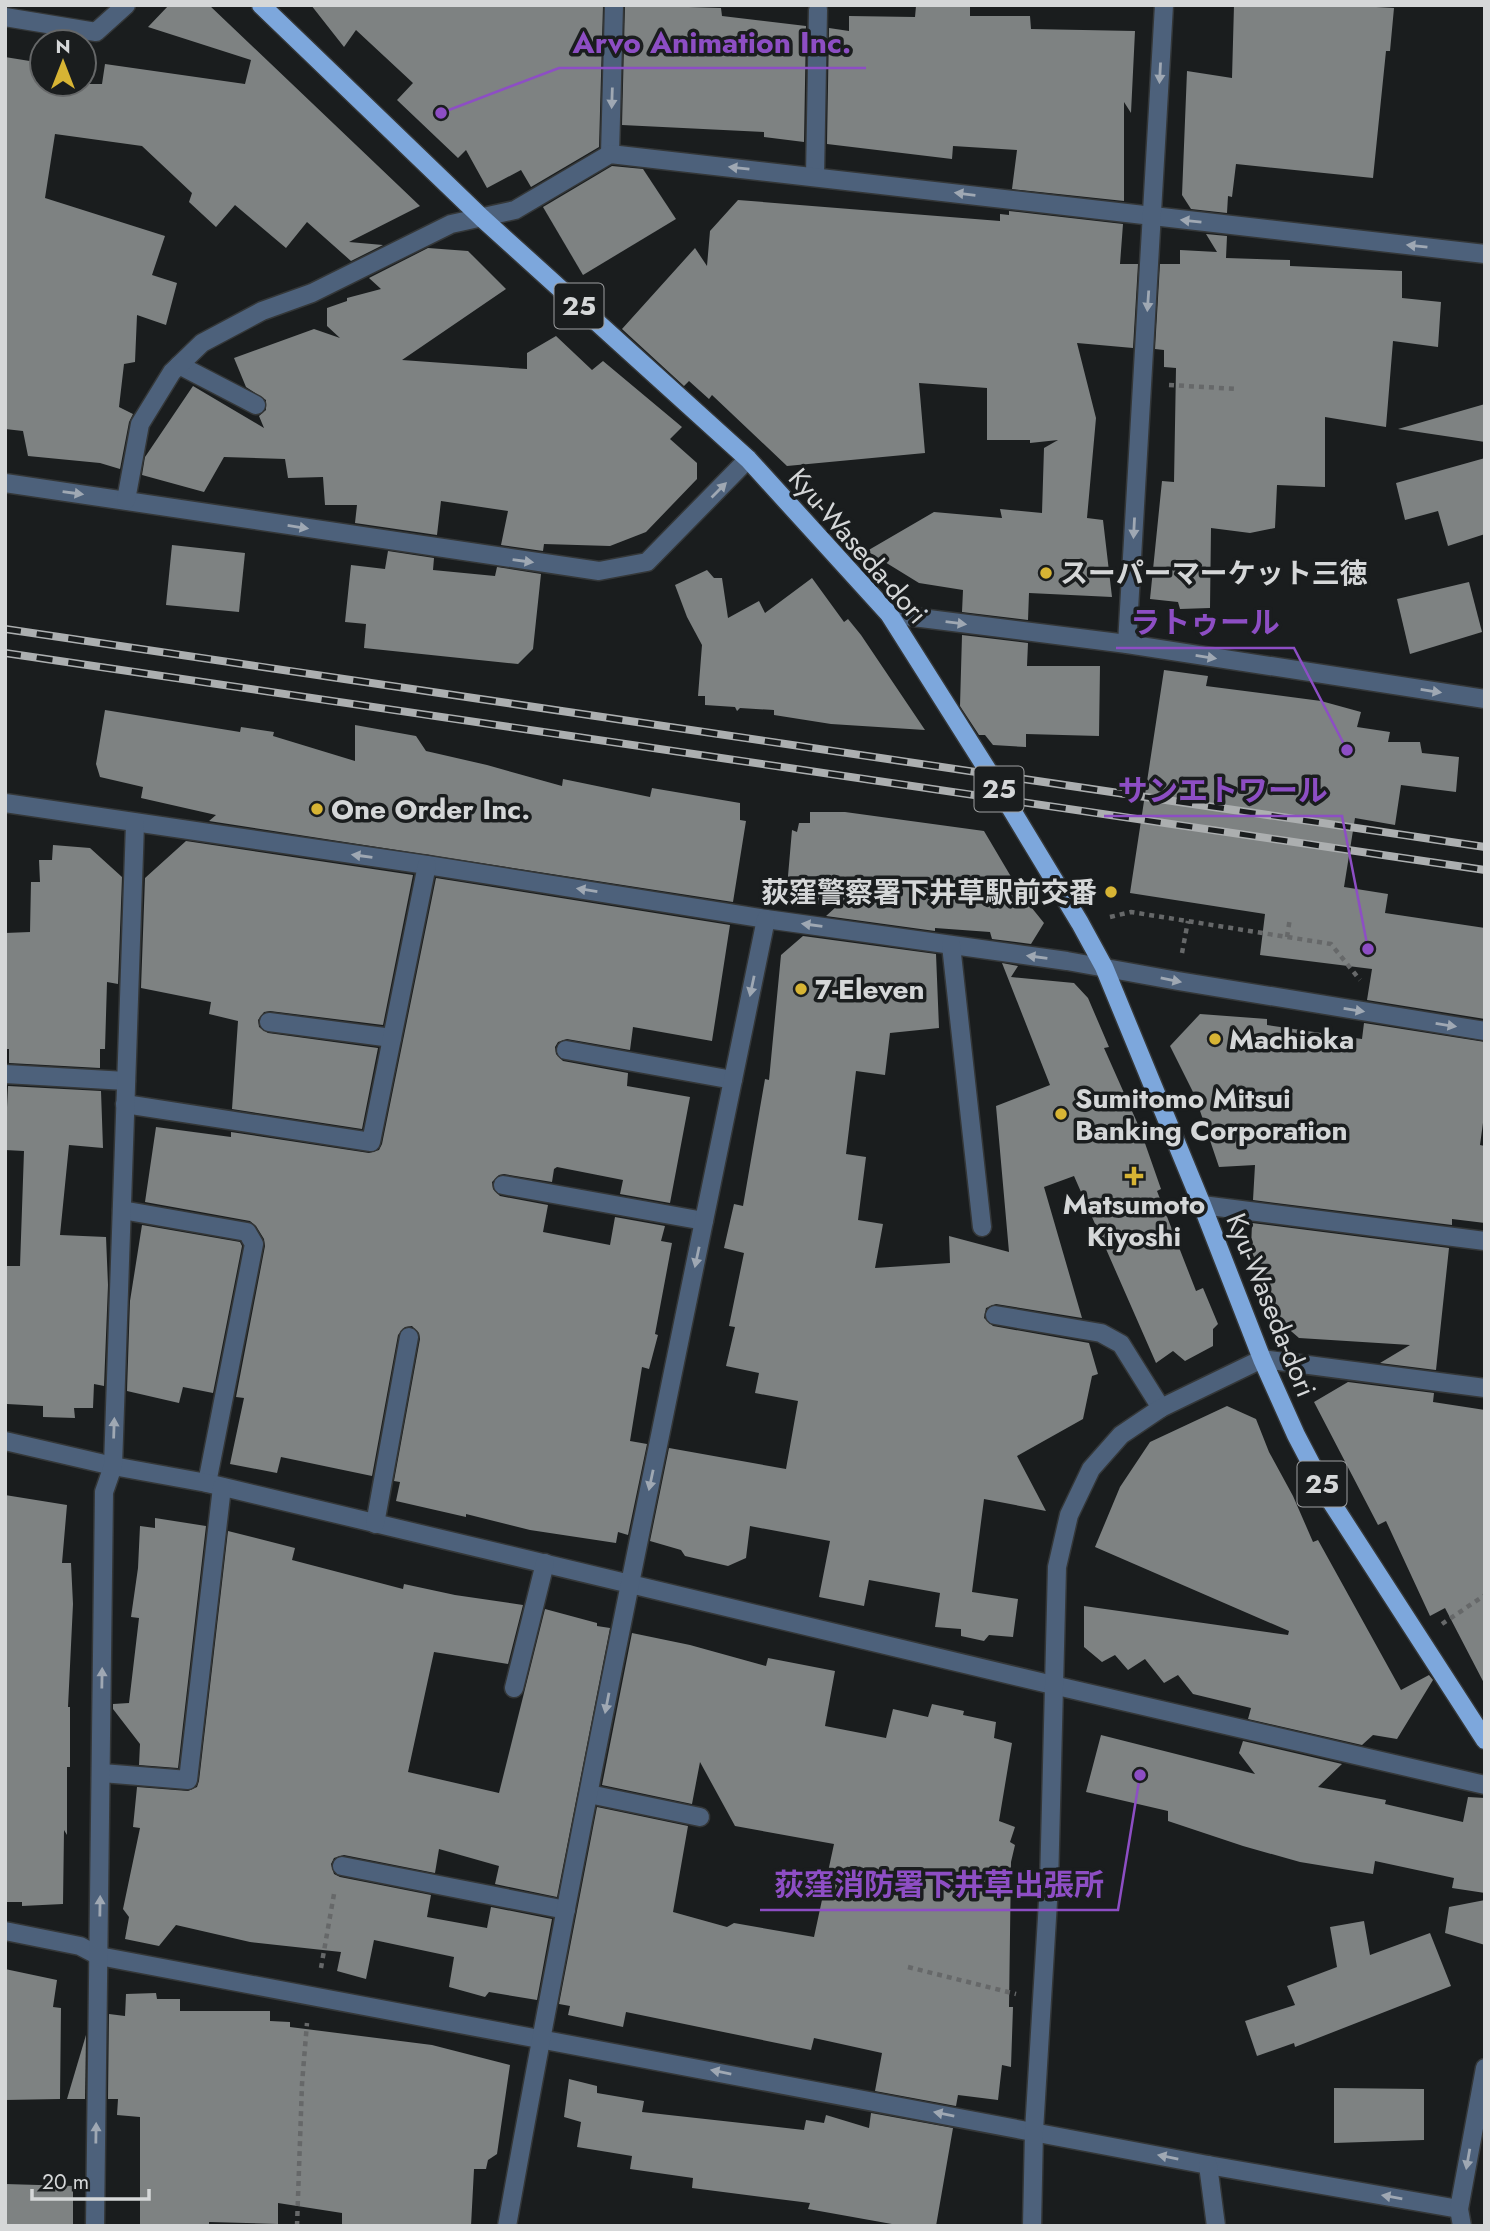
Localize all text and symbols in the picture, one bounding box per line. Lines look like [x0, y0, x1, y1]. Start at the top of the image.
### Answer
callout: Arvo Animation Inc. [559, 17, 866, 68]
text: Arvo Animation Inc. [572, 21, 851, 64]
north arrow [28, 28, 98, 98]
text: N [55, 33, 71, 60]
one-way arrow [1155, 63, 1166, 85]
one-way arrow [606, 87, 617, 109]
one-way arrow [728, 162, 750, 173]
one-way arrow [954, 189, 976, 200]
one-way arrow [1180, 215, 1202, 226]
one-way arrow [1406, 241, 1428, 252]
road number: 25 [554, 284, 604, 328]
one-way arrow [1142, 290, 1153, 312]
street label: Kyu-Waseda-dori [779, 459, 937, 633]
one-way arrow [710, 481, 727, 498]
one-way arrow [62, 487, 84, 498]
one-way arrow [1128, 517, 1139, 539]
one-way arrow [287, 521, 309, 532]
place label: スーパーマーケット三徳 [1060, 553, 1368, 594]
one-way arrow [512, 556, 534, 567]
marker: スーパーマーケット三徳 [1038, 565, 1054, 581]
callout: ラトゥール [1116, 597, 1294, 648]
text: ラトゥール [1130, 601, 1280, 644]
one-way arrow [945, 617, 967, 628]
one-way arrow [1195, 652, 1217, 663]
one-way arrow [1420, 686, 1442, 697]
callout: サンエトワール [1104, 765, 1342, 816]
road number: 25 [974, 766, 1024, 811]
text: サンエトワール [1118, 769, 1328, 812]
place label: One Order Inc. [331, 789, 530, 830]
marker: One Order Inc. [309, 801, 325, 817]
one-way arrow [351, 850, 373, 861]
place label: 荻窪警察署下井草駅前交番 [761, 872, 1097, 913]
one-way arrow [576, 884, 598, 895]
marker: 荻窪警察署下井草駅前交番 [1103, 884, 1119, 900]
one-way arrow [800, 920, 822, 931]
one-way arrow [1026, 951, 1048, 962]
place label: 7-Eleven [815, 969, 925, 1010]
one-way arrow [747, 975, 758, 997]
one-way arrow [1160, 975, 1182, 986]
marker: 7-Eleven [793, 981, 809, 997]
one-way arrow [1343, 1005, 1365, 1016]
place label: Machioka [1229, 1019, 1354, 1060]
one-way arrow [1435, 1020, 1457, 1031]
marker: Machioka [1207, 1031, 1223, 1047]
place label: Sumitomo Mitsui Banking Corporation [1075, 1078, 1348, 1151]
marker: Sumitomo Mitsui Banking Corporation [1053, 1106, 1069, 1122]
marker: Matsumoto Kiyoshi [1126, 1168, 1142, 1184]
place label: Matsumoto Kiyoshi [1063, 1184, 1205, 1257]
street label: Kyu-Waseda-dori [1215, 1207, 1327, 1403]
one-way arrow [691, 1246, 702, 1268]
one-way arrow [109, 1416, 120, 1438]
road number: 25 [1298, 1462, 1346, 1506]
one-way arrow [646, 1469, 657, 1491]
one-way arrow [97, 1667, 108, 1689]
one-way arrow [601, 1692, 612, 1714]
callout: 荻窪消防署下井草出張所 [760, 1859, 1118, 1910]
text: 荻窪消防署下井草出張所 [774, 1863, 1104, 1906]
one-way arrow [94, 1894, 106, 1916]
one-way arrow [710, 2067, 732, 2078]
one-way arrow [933, 2109, 955, 2120]
one-way arrow [90, 2122, 102, 2144]
one-way arrow [1462, 2148, 1473, 2170]
one-way arrow [1157, 2151, 1179, 2162]
scale bar [32, 2158, 149, 2202]
text: 20 m [42, 2167, 89, 2197]
one-way arrow [1381, 2191, 1403, 2202]

